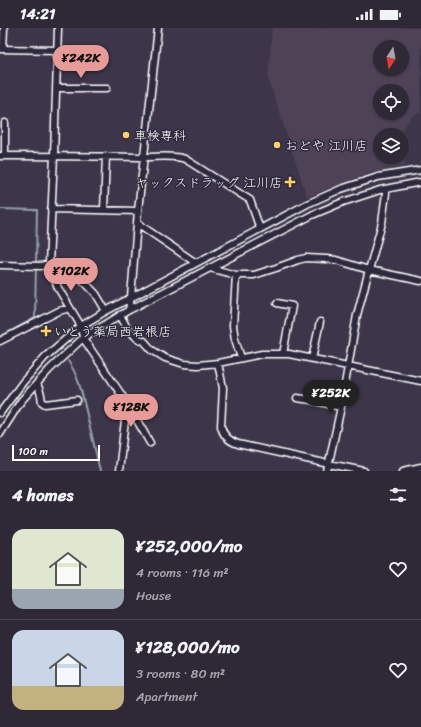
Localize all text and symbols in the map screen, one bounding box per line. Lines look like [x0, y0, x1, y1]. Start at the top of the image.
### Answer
text: 14:21 [20, 1, 55, 27]
north arrow [373, 40, 409, 76]
map controls [373, 40, 409, 164]
pin: ¥242K [53, 45, 109, 79]
text: ¥242K [62, 46, 100, 69]
button: locate [373, 84, 409, 120]
place label: 車検専科 [134, 124, 186, 147]
button: layers [373, 128, 409, 164]
marker: 車検専科 [121, 130, 131, 140]
place label: おどや 江川店 [285, 134, 367, 157]
marker: おどや 江川店 [272, 140, 282, 150]
place label: ヤックスドラッグ 江川店 [136, 171, 282, 194]
marker: ヤックスドラッグ 江川店 [285, 177, 295, 187]
pin: ¥102K [43, 258, 99, 292]
text: ¥102K [53, 259, 89, 282]
place label: いとう薬局西岩根店 [54, 320, 171, 343]
marker: いとう薬局西岩根店 [41, 326, 51, 336]
pin: ¥252K [303, 380, 359, 414]
text: ¥252K [312, 381, 350, 404]
pin: ¥128K [103, 394, 159, 428]
text: ¥128K [113, 395, 149, 418]
text: 100 m [18, 442, 48, 461]
scale bar [12, 443, 100, 462]
text: 4 homes [12, 480, 73, 510]
icon: filters [387, 484, 409, 506]
text: ¥252,000/mo [136, 531, 242, 561]
icon: home [44, 545, 92, 593]
icon: heart [387, 558, 409, 580]
text: 4 rooms · 116 m² [136, 561, 229, 584]
text: House [136, 584, 171, 607]
text: ¥128,000/mo [136, 632, 240, 662]
icon: home [44, 646, 92, 694]
icon: heart [387, 659, 409, 681]
text: 3 rooms · 80 m² [136, 662, 225, 685]
text: Apartment [136, 685, 197, 708]

